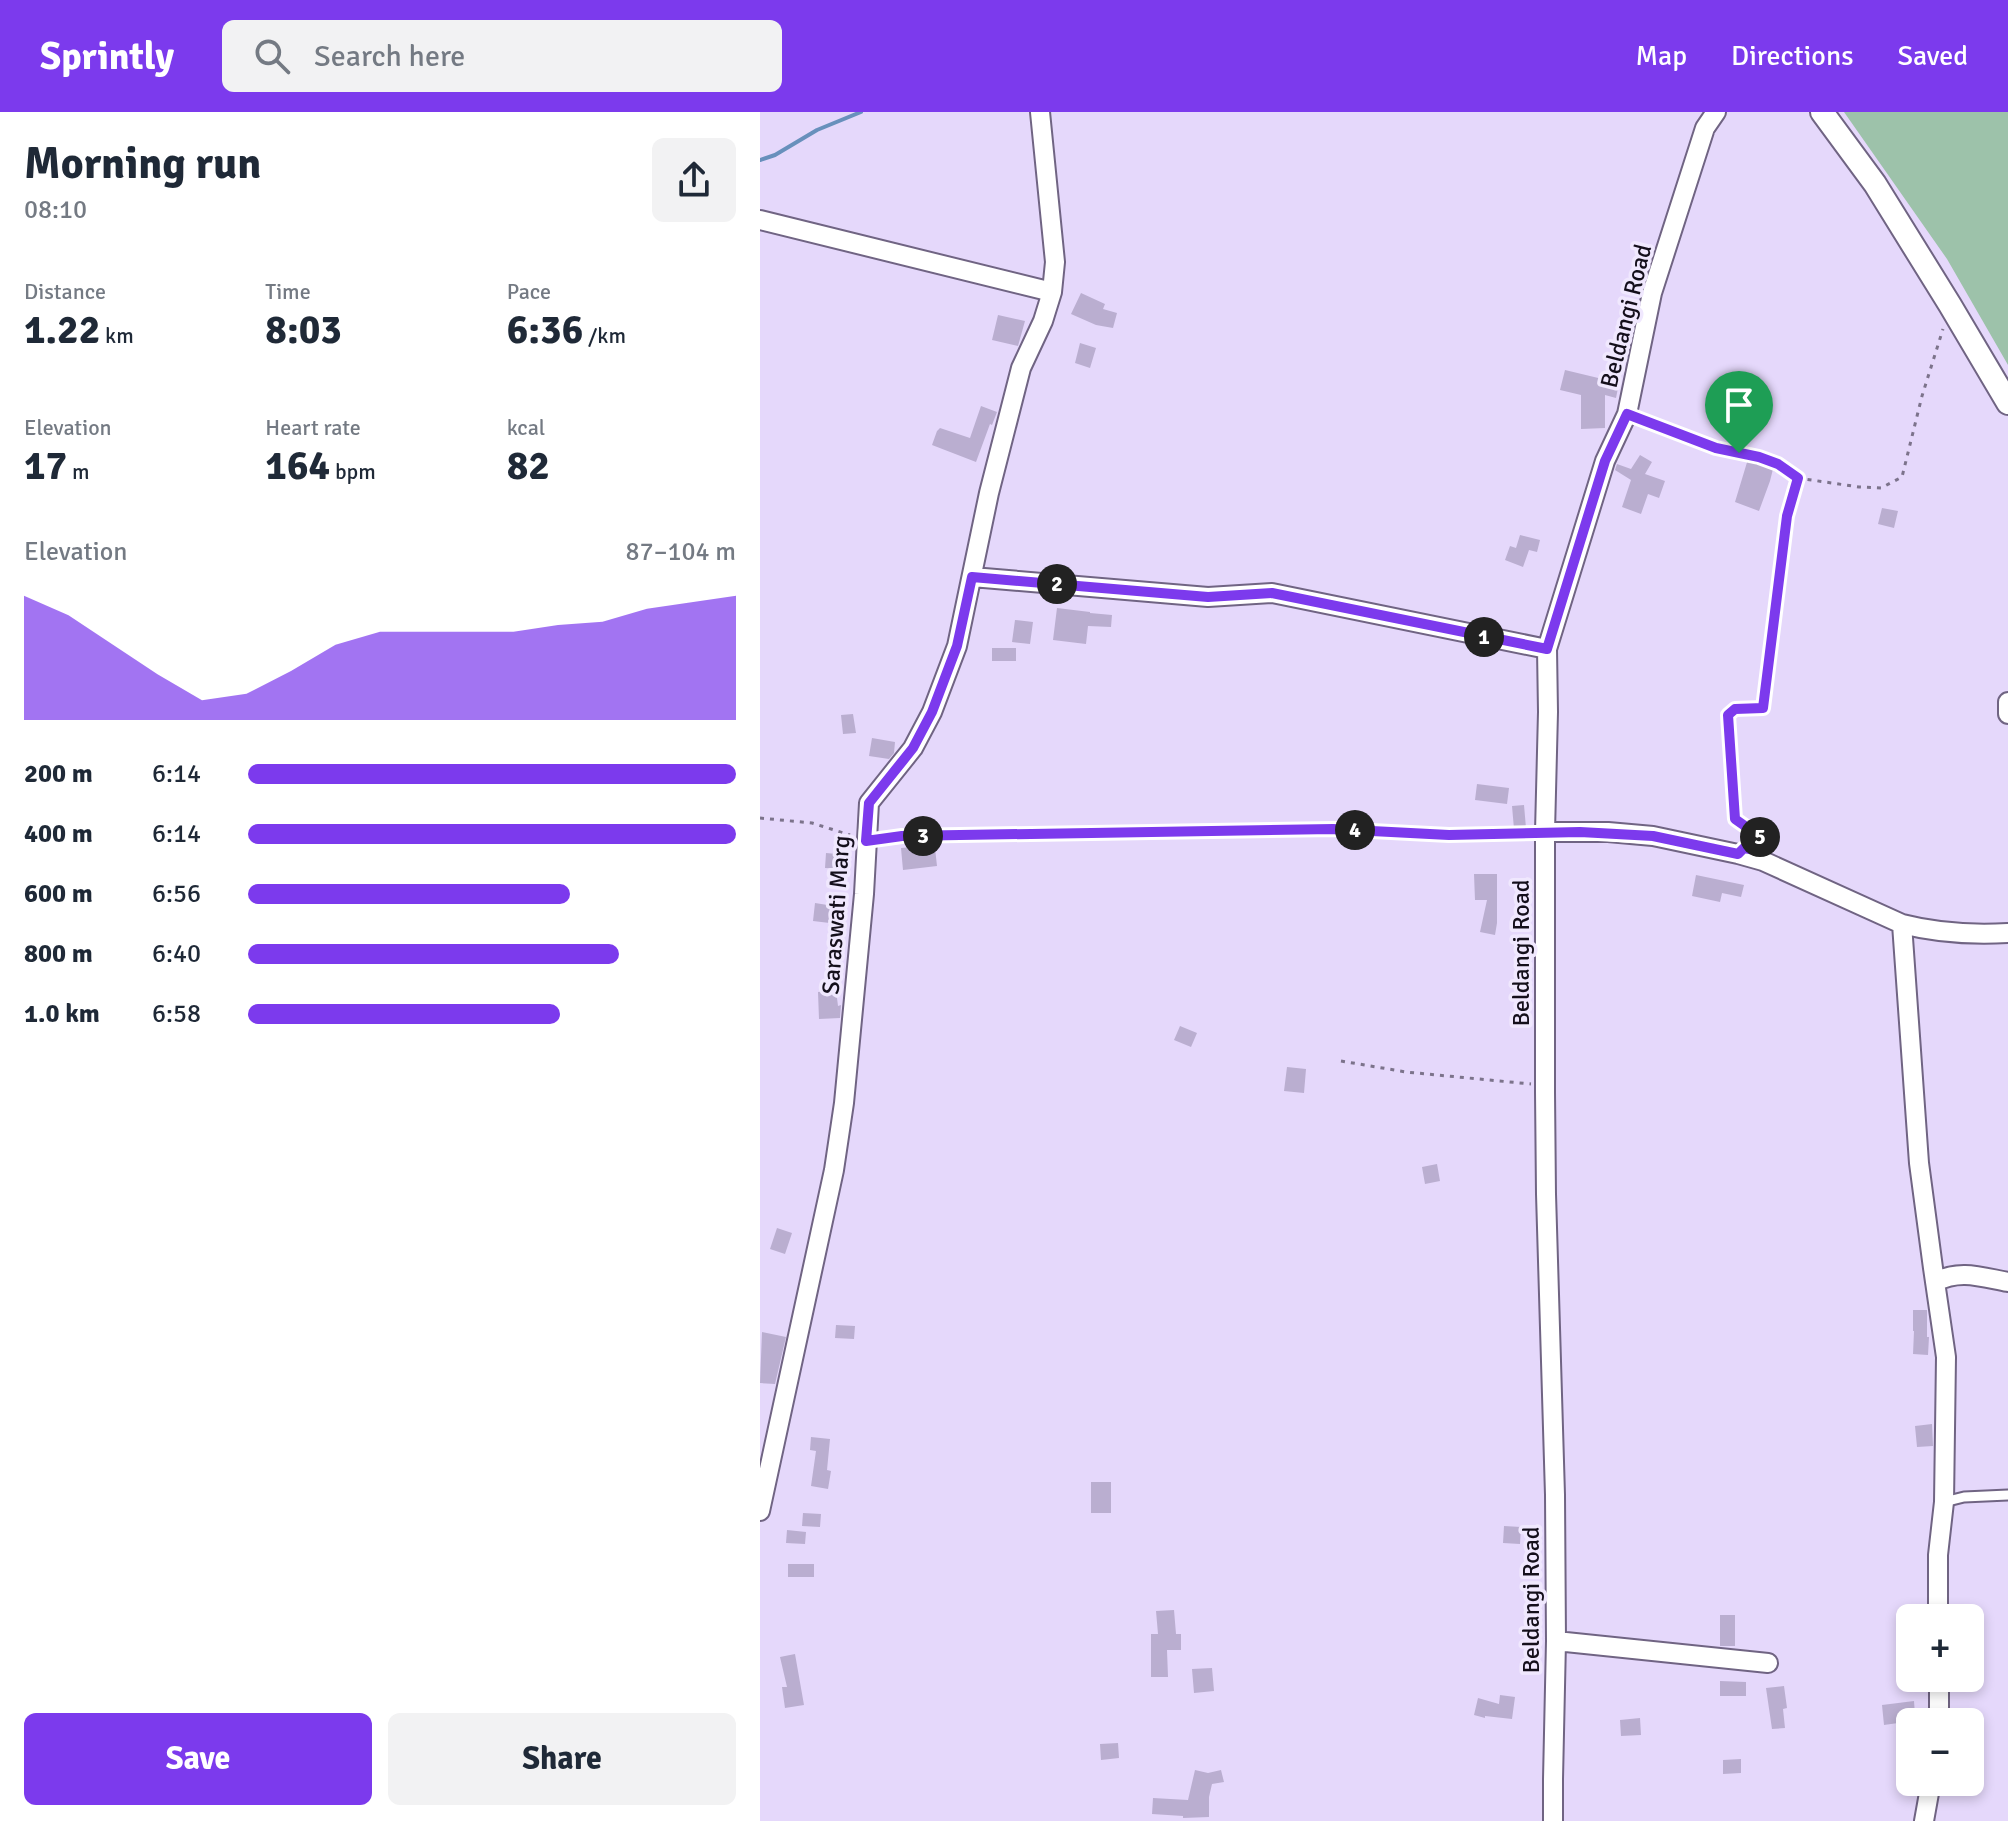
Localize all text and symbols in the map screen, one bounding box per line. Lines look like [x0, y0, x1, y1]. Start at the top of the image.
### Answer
search box [222, 20, 782, 92]
text: Sprintly [40, 33, 174, 80]
icon: search [250, 34, 294, 78]
text: Search here [314, 38, 465, 75]
text: Map [1635, 39, 1687, 73]
text: Directions [1731, 39, 1853, 73]
text: Saved [1897, 39, 1968, 73]
text: Morning run [24, 137, 261, 191]
button: share [652, 138, 736, 222]
text: 08:10 [24, 194, 87, 226]
street label: Beldangi Road [1594, 241, 1658, 391]
text: Distance [24, 278, 106, 305]
text: Time [265, 278, 311, 305]
text: Pace [507, 278, 551, 305]
text: 1.22 [24, 305, 100, 355]
text: 8:03 [265, 305, 342, 355]
text: 6:36 [507, 305, 583, 355]
text: km [100, 322, 134, 349]
text: /km [583, 322, 626, 349]
pin [1705, 371, 1773, 453]
icon: arrive [1717, 383, 1761, 427]
text: Elevation [24, 414, 112, 441]
text: Heart rate [265, 414, 361, 441]
text: kcal [507, 414, 545, 441]
text: 17 [24, 441, 67, 491]
text: 164 [265, 441, 330, 491]
text: 82 [507, 441, 550, 491]
text: m [67, 458, 90, 485]
text: bpm [330, 458, 376, 485]
text: Elevation [24, 536, 128, 568]
text: 87–104 m [626, 536, 736, 568]
pin: 2 [1037, 564, 1077, 604]
text: 2 [1051, 570, 1063, 597]
pin: 1 [1464, 617, 1504, 657]
text: 1 [1478, 623, 1490, 650]
text: 200 m [24, 758, 93, 790]
text: 6:14 [152, 758, 201, 790]
pin: 4 [1335, 810, 1375, 850]
pin: 3 [903, 816, 943, 856]
text: 4 [1349, 816, 1361, 843]
pin: 5 [1740, 817, 1780, 857]
text: 400 m [24, 818, 93, 850]
text: 6:14 [152, 818, 201, 850]
text: 3 [917, 822, 929, 849]
text: 5 [1754, 823, 1766, 850]
street label: Saraswati Marg [815, 835, 857, 995]
text: 600 m [24, 878, 93, 910]
text: 6:56 [152, 878, 201, 910]
street label: Beldangi Road [1506, 879, 1536, 1027]
text: 800 m [24, 938, 93, 970]
text: 6:40 [152, 938, 201, 970]
text: 1.0 km [24, 998, 100, 1030]
text: 6:58 [152, 998, 201, 1030]
street label: Beldangi Road [1516, 1526, 1546, 1674]
map controls [1896, 1604, 1984, 1796]
button: + [1896, 1604, 1984, 1692]
button: − [1896, 1708, 1984, 1796]
button: Save [24, 1713, 372, 1805]
button: Share [388, 1713, 736, 1805]

